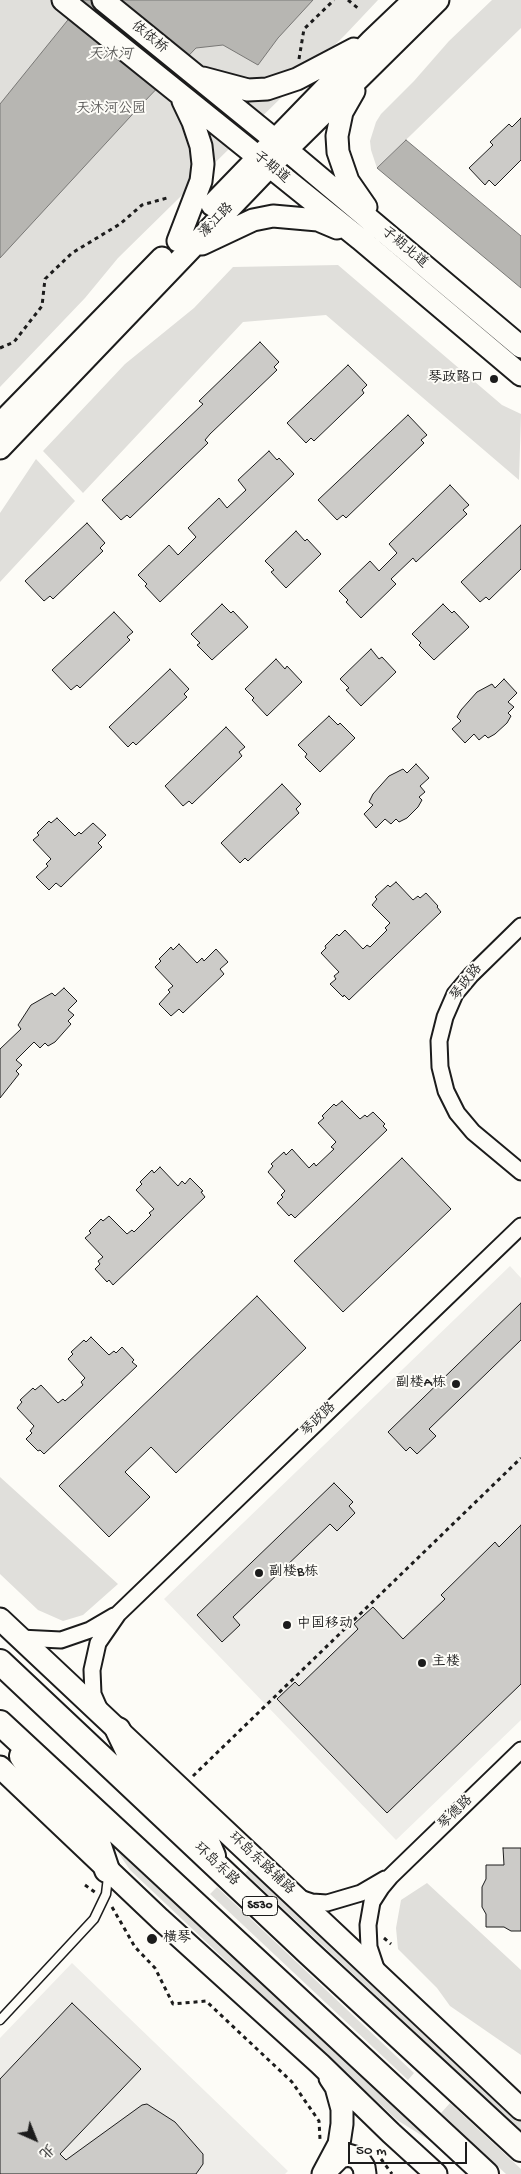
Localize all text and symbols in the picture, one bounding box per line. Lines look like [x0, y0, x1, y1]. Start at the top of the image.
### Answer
street label: 依依桥 [127, 18, 171, 58]
water label: 天沐河 [88, 47, 132, 65]
park label: 天沐河公园 [76, 102, 146, 118]
street label: 子期道 [249, 148, 293, 188]
street label: 濠江路 [196, 200, 238, 242]
street label: 子期北道 [377, 224, 431, 272]
place label: 琴政路口 [428, 371, 484, 387]
marker: 琴政路口 [488, 373, 500, 385]
street label: 琴政路 [447, 961, 487, 1005]
place label: 副楼A栋 [396, 1376, 446, 1392]
marker: 副楼A栋 [450, 1378, 462, 1390]
street label: 琴政路 [298, 1399, 340, 1441]
place label: 副楼B栋 [269, 1565, 318, 1581]
marker: 副楼B栋 [253, 1567, 265, 1579]
place label: 中国移动 [297, 1617, 353, 1633]
marker: 中国移动 [281, 1619, 293, 1631]
place label: 主楼 [432, 1655, 460, 1671]
marker: 主楼 [416, 1657, 428, 1669]
street label: 琴德路 [435, 1792, 477, 1834]
street label: 环岛东路辅路 [225, 1829, 297, 1899]
street label: 环岛东路 [190, 1840, 242, 1890]
road number: S530 [242, 1896, 278, 1915]
place label: 横琴 [163, 1931, 191, 1947]
marker: 横琴 [145, 1932, 159, 1946]
north arrow [10, 2114, 60, 2164]
scale bar [351, 2132, 470, 2164]
text: 北 [35, 2139, 57, 2161]
text: 50 m [356, 2142, 387, 2160]

